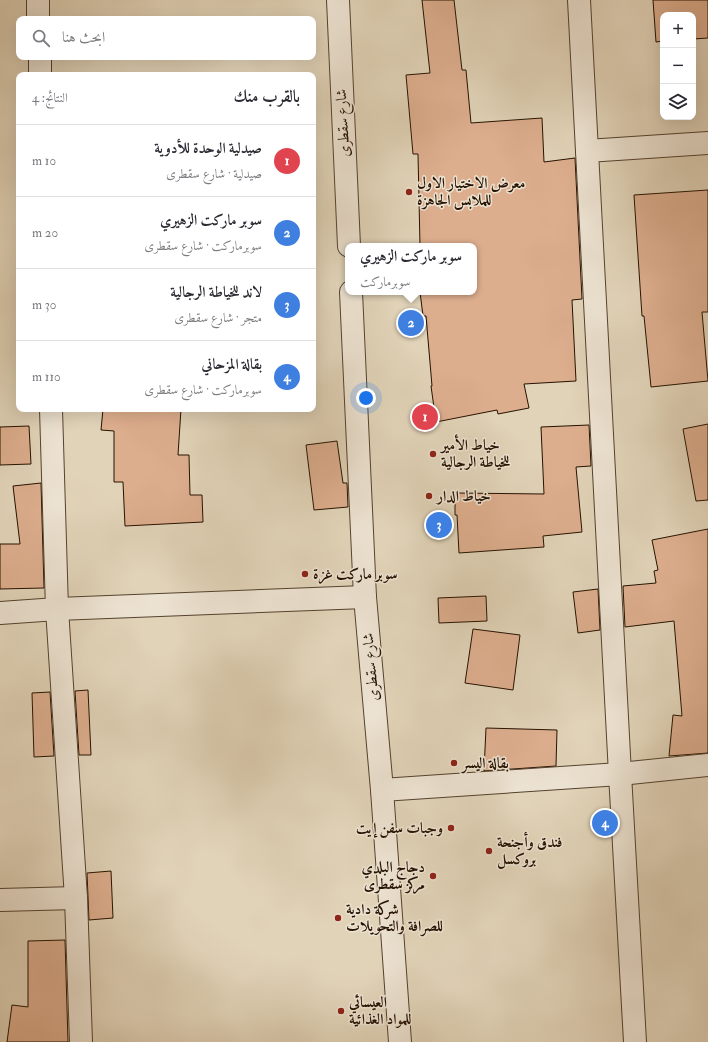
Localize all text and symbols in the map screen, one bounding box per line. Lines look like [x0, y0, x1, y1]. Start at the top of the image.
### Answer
map controls [660, 12, 696, 120]
button: + [660, 12, 696, 48]
search box [16, 16, 316, 60]
icon: search [30, 27, 52, 49]
text: ابحث هنا [62, 28, 105, 47]
button: − [660, 48, 696, 84]
button: layers [660, 84, 696, 120]
text: بالقرب منك [234, 86, 300, 107]
street label: شارع سقطرى [332, 88, 357, 158]
text: النتائج: 4 [32, 90, 68, 106]
text: صيدلية الوحدة للأدوية [154, 139, 262, 158]
text: 10 m [32, 153, 56, 169]
text: 1 [285, 153, 289, 169]
text: صيدلية · شارع سقطرى [166, 166, 262, 182]
place label: معرض الاختيار الاول للملابس الجاهزة [417, 174, 526, 210]
marker: معرض الاختيار الاول للملابس الجاهزة [404, 187, 414, 197]
text: سوبر ماركت الزهيري [160, 211, 262, 230]
text: 20 m [32, 225, 58, 241]
text: 2 [284, 225, 290, 241]
text: سوبرماركت · شارع سقطرى [144, 238, 262, 254]
popup [345, 243, 477, 295]
text: سوبر ماركت الزهيري [360, 247, 462, 266]
text: سوبرماركت [360, 274, 410, 290]
text: لاند للخياطة الرجالية [170, 283, 262, 302]
text: 30 m [32, 297, 57, 313]
text: 3 [285, 297, 290, 313]
pin: 2 [398, 308, 424, 338]
text: متجر · شارع سقطرى [174, 310, 262, 326]
text: بقالة المزحاني [201, 355, 262, 374]
text: 110 m [32, 369, 61, 385]
text: 4 [284, 369, 291, 385]
text: سوبرماركت · شارع سقطرى [144, 382, 262, 398]
your location [356, 388, 376, 408]
pin: 1 [412, 402, 438, 432]
place label: خياط الأمير للخياطة الرجالية [439, 434, 511, 472]
marker: خياط الأمير للخياطة الرجالية [428, 449, 438, 459]
place label: خياط الدار [435, 487, 491, 506]
marker: خياط الدار [424, 491, 434, 501]
pin: 3 [426, 510, 452, 540]
place label: سوبر ماركت غزة [313, 565, 397, 584]
marker: سوبر ماركت غزة [300, 569, 310, 579]
street label: شارع سقطرى [359, 632, 386, 702]
place label: بقالة اليسر [460, 754, 509, 774]
marker: بقالة اليسر [449, 758, 459, 768]
pin: 4 [592, 808, 618, 838]
place label: وجبات سفن إيت [356, 819, 443, 839]
marker: وجبات سفن إيت [446, 823, 456, 833]
place label: فندق وأجنحة بروكسل [497, 831, 562, 870]
marker: فندق وأجنحة بروكسل [484, 846, 494, 856]
place label: دجاج البلدي مركز سقطرى [362, 858, 425, 894]
marker: دجاج البلدي مركز سقطرى [428, 871, 438, 881]
place label: شركة دادية للصرافة والتحويلات [346, 900, 443, 937]
marker: شركة دادية للصرافة والتحويلات [333, 913, 343, 923]
place label: العيسائي للمواد الغذائية [348, 993, 411, 1029]
marker: العيسائي للمواد الغذائية [336, 1006, 346, 1016]

